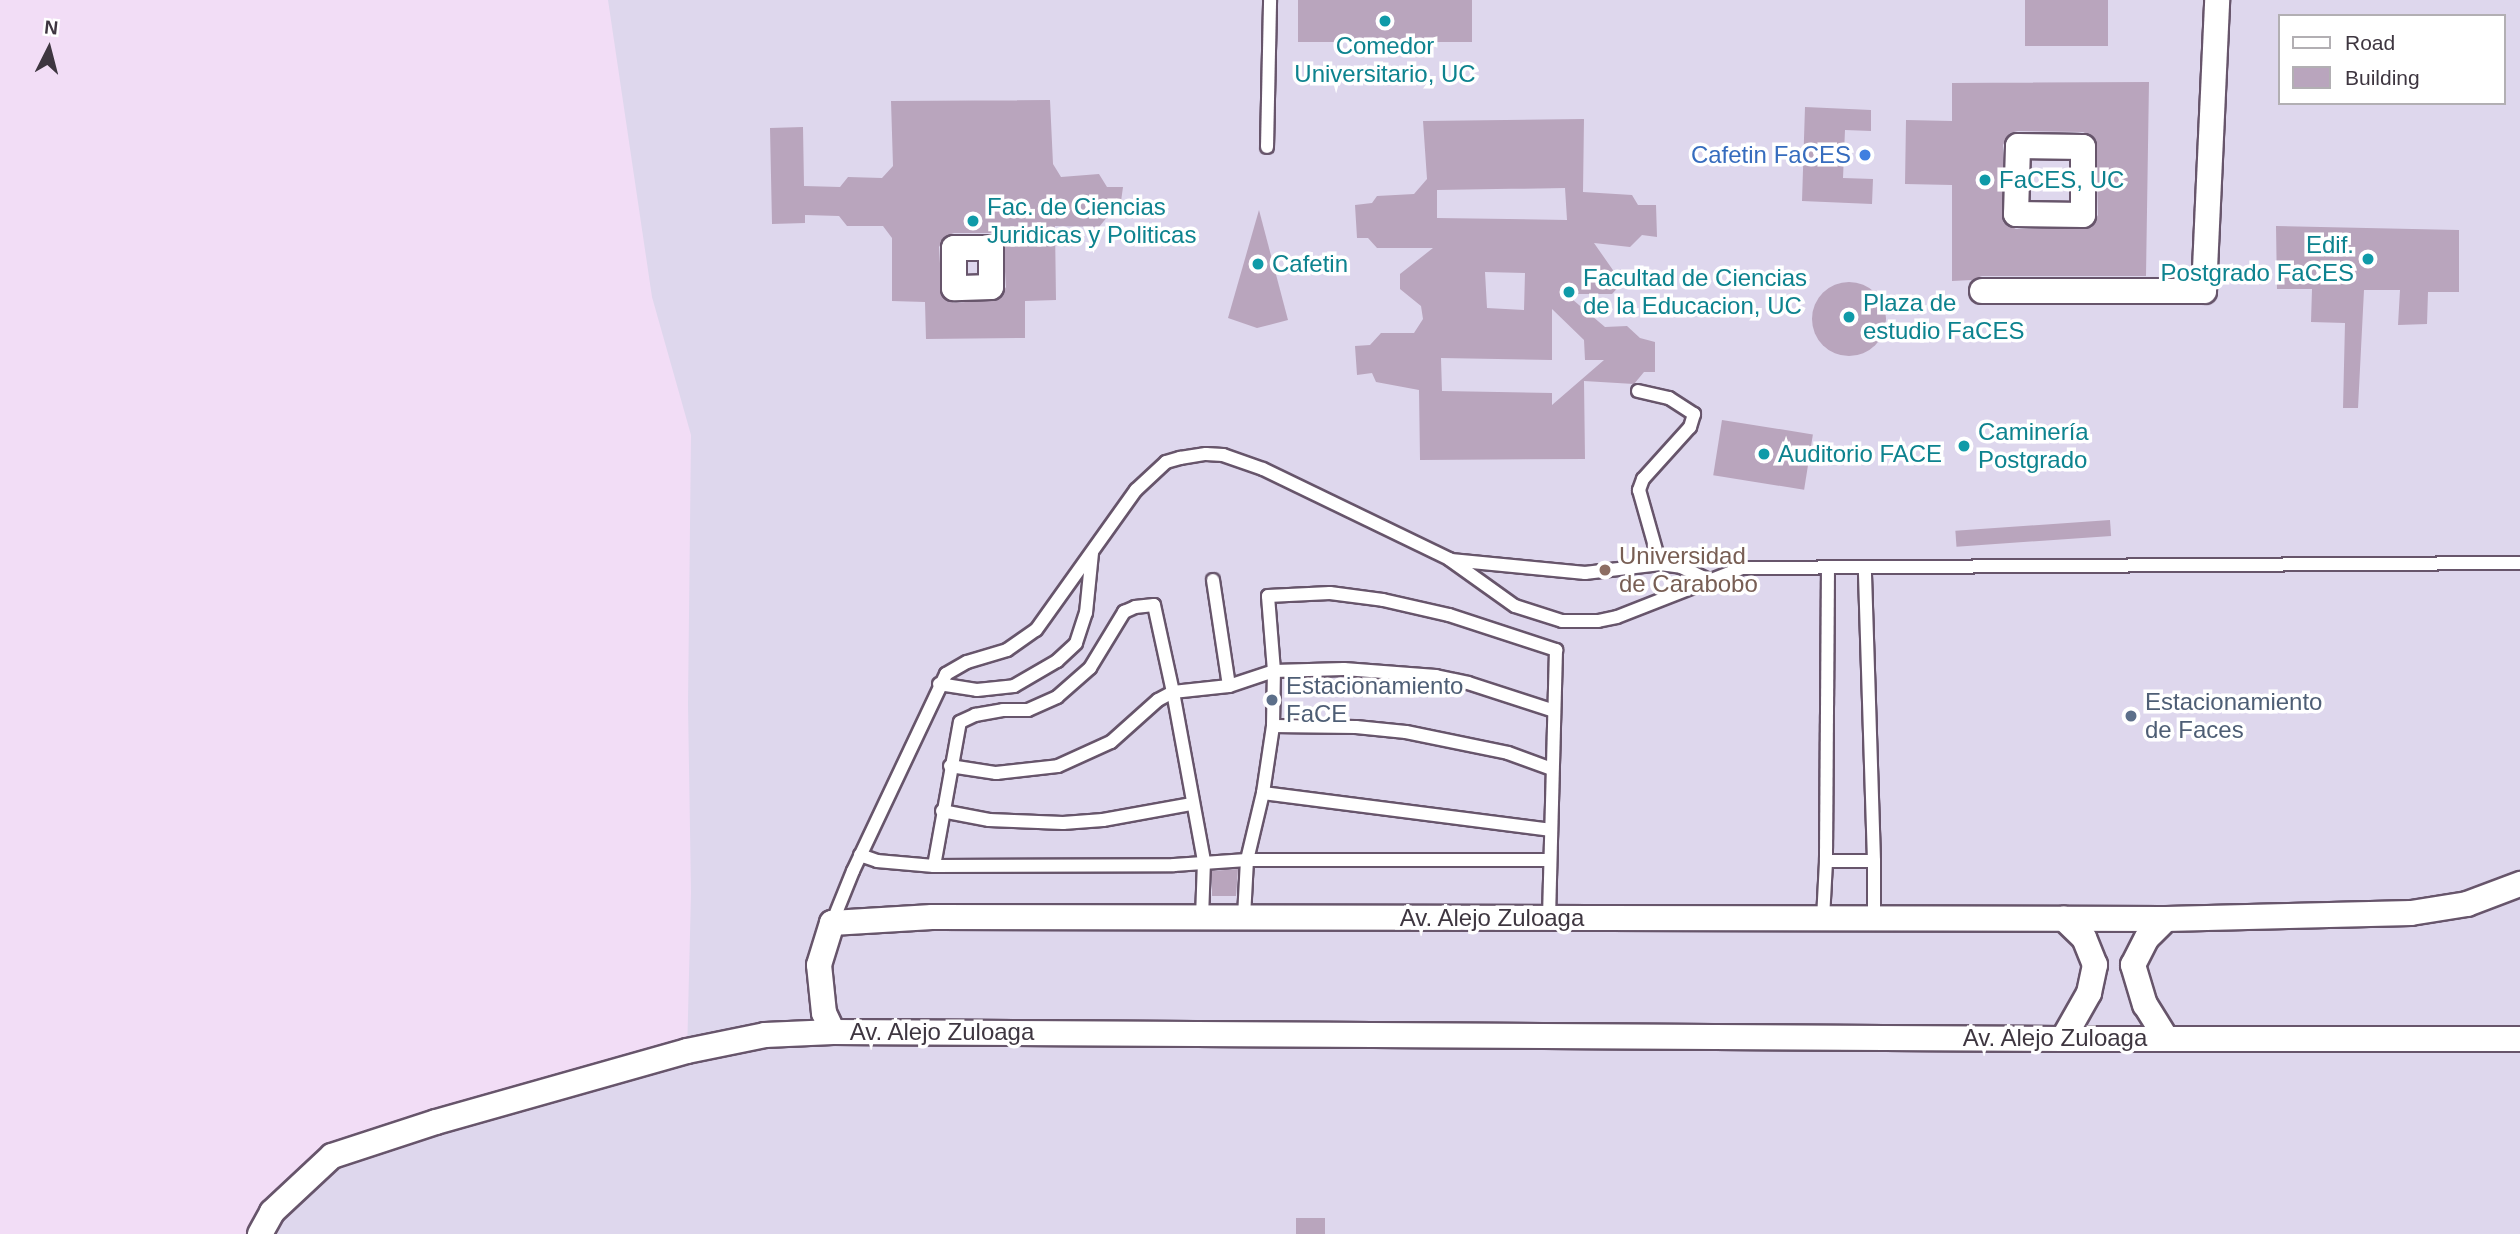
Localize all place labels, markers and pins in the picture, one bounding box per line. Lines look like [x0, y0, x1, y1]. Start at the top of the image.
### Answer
marker: Comedor Universitario, UC [1377, 13, 1393, 29]
place label: Comedor Universitario, UC [1294, 32, 1476, 88]
place label: Cafetin FaCES [1691, 141, 1851, 169]
marker: Cafetin FaCES [1857, 147, 1873, 163]
place label: FaCES, UC [1999, 166, 2124, 194]
marker: FaCES, UC [1977, 172, 1993, 188]
place label: Fac. de Ciencias Juridicas y Politicas [987, 193, 1196, 249]
marker: Fac. de Ciencias Juridicas y Politicas [965, 213, 981, 229]
place label: Edif. Postgrado FaCES [2161, 231, 2354, 287]
place label: Cafetin [1272, 250, 1348, 278]
marker: Edif. Postgrado FaCES [2360, 251, 2376, 267]
marker: Cafetin [1250, 256, 1266, 272]
place label: Facultad de Ciencias de la Educacion, UC [1583, 264, 1807, 320]
marker: Facultad de Ciencias de la Educacion, UC [1561, 284, 1577, 300]
place label: Plaza de estudio FaCES [1863, 289, 2024, 345]
marker: Plaza de estudio FaCES [1841, 309, 1857, 325]
place label: Caminería Postgrado [1978, 418, 2089, 474]
marker: Caminería Postgrado [1956, 438, 1972, 454]
place label: Auditorio FACE [1778, 440, 1942, 468]
marker: Auditorio FACE [1756, 446, 1772, 462]
place label: Universidad de Carabobo [1619, 542, 1758, 598]
marker: Universidad de Carabobo [1597, 562, 1613, 578]
place label: Estacionamiento FaCE [1286, 672, 1463, 728]
place label: Estacionamiento de Faces [2145, 688, 2322, 744]
marker: Estacionamiento FaCE [1264, 692, 1280, 708]
marker: Estacionamiento de Faces [2123, 708, 2139, 724]

